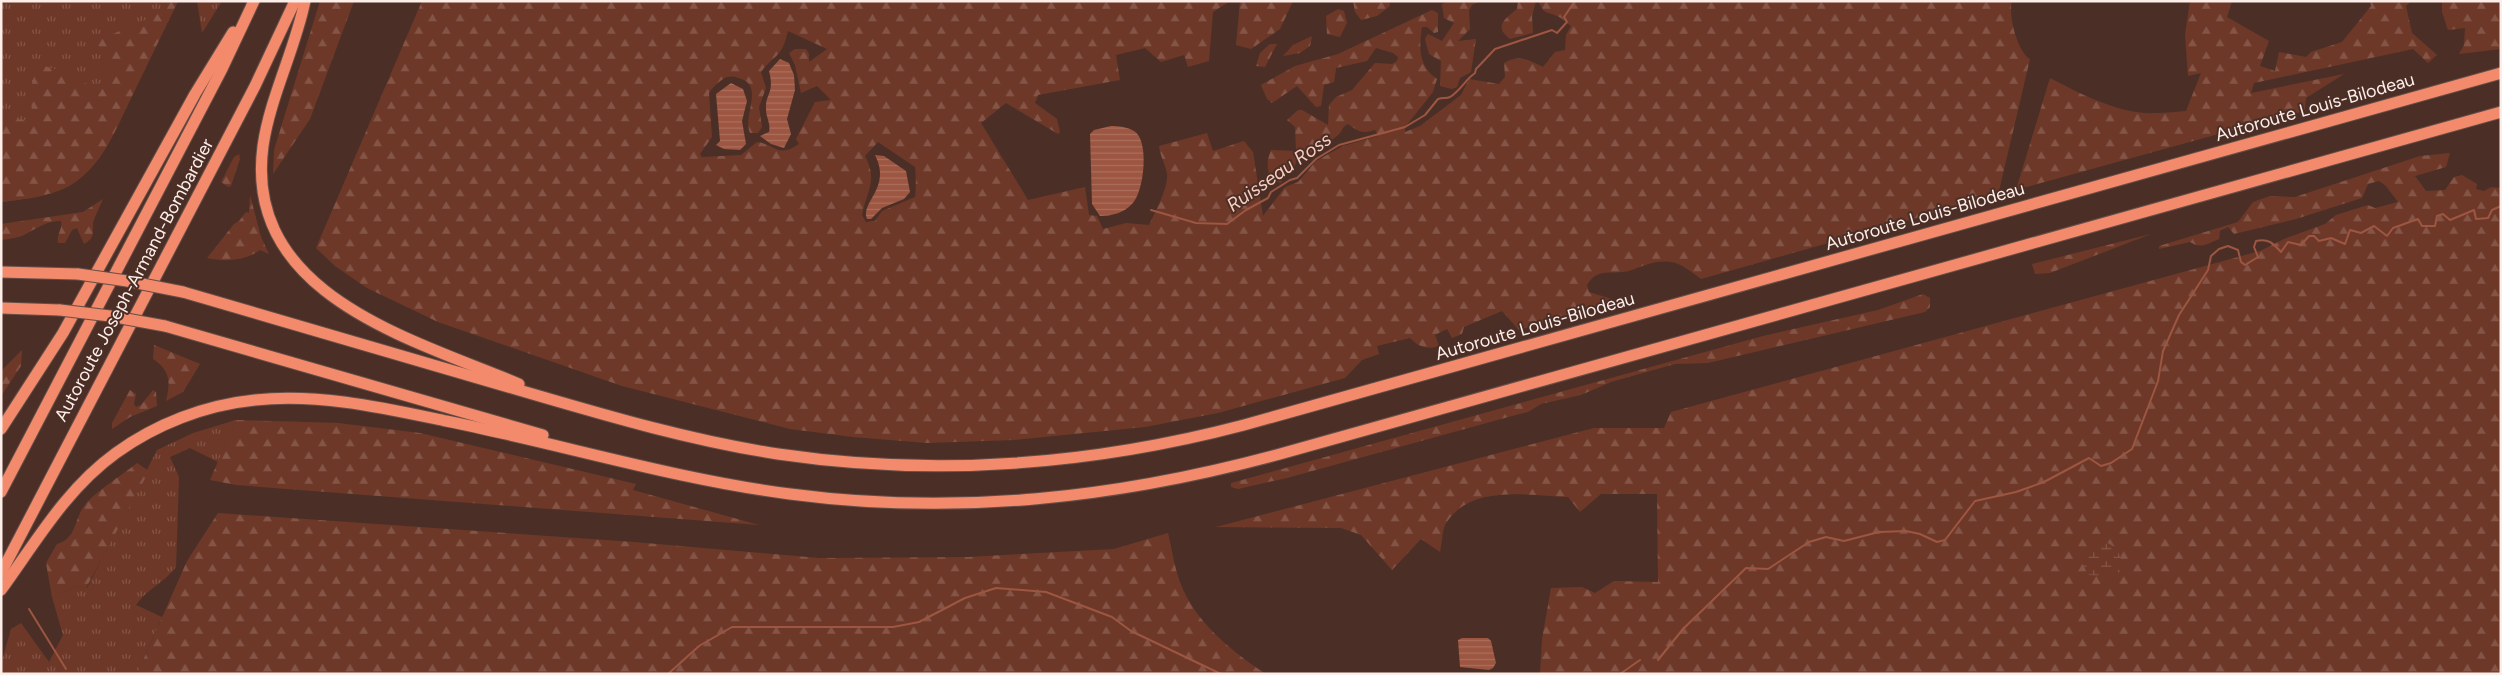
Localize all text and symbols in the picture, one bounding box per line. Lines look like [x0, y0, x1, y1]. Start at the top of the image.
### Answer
street label: Autoroute Louis-Bilodeau [2213, 68, 2417, 146]
water label: Ruisseau Ross [1222, 127, 1336, 217]
street label: Autoroute Joseph-Armand-Bombardier [50, 135, 218, 425]
street label: Autoroute Louis-Bilodeau [1823, 177, 2027, 255]
street label: Autoroute Louis-Bilodeau [1433, 287, 1637, 365]

